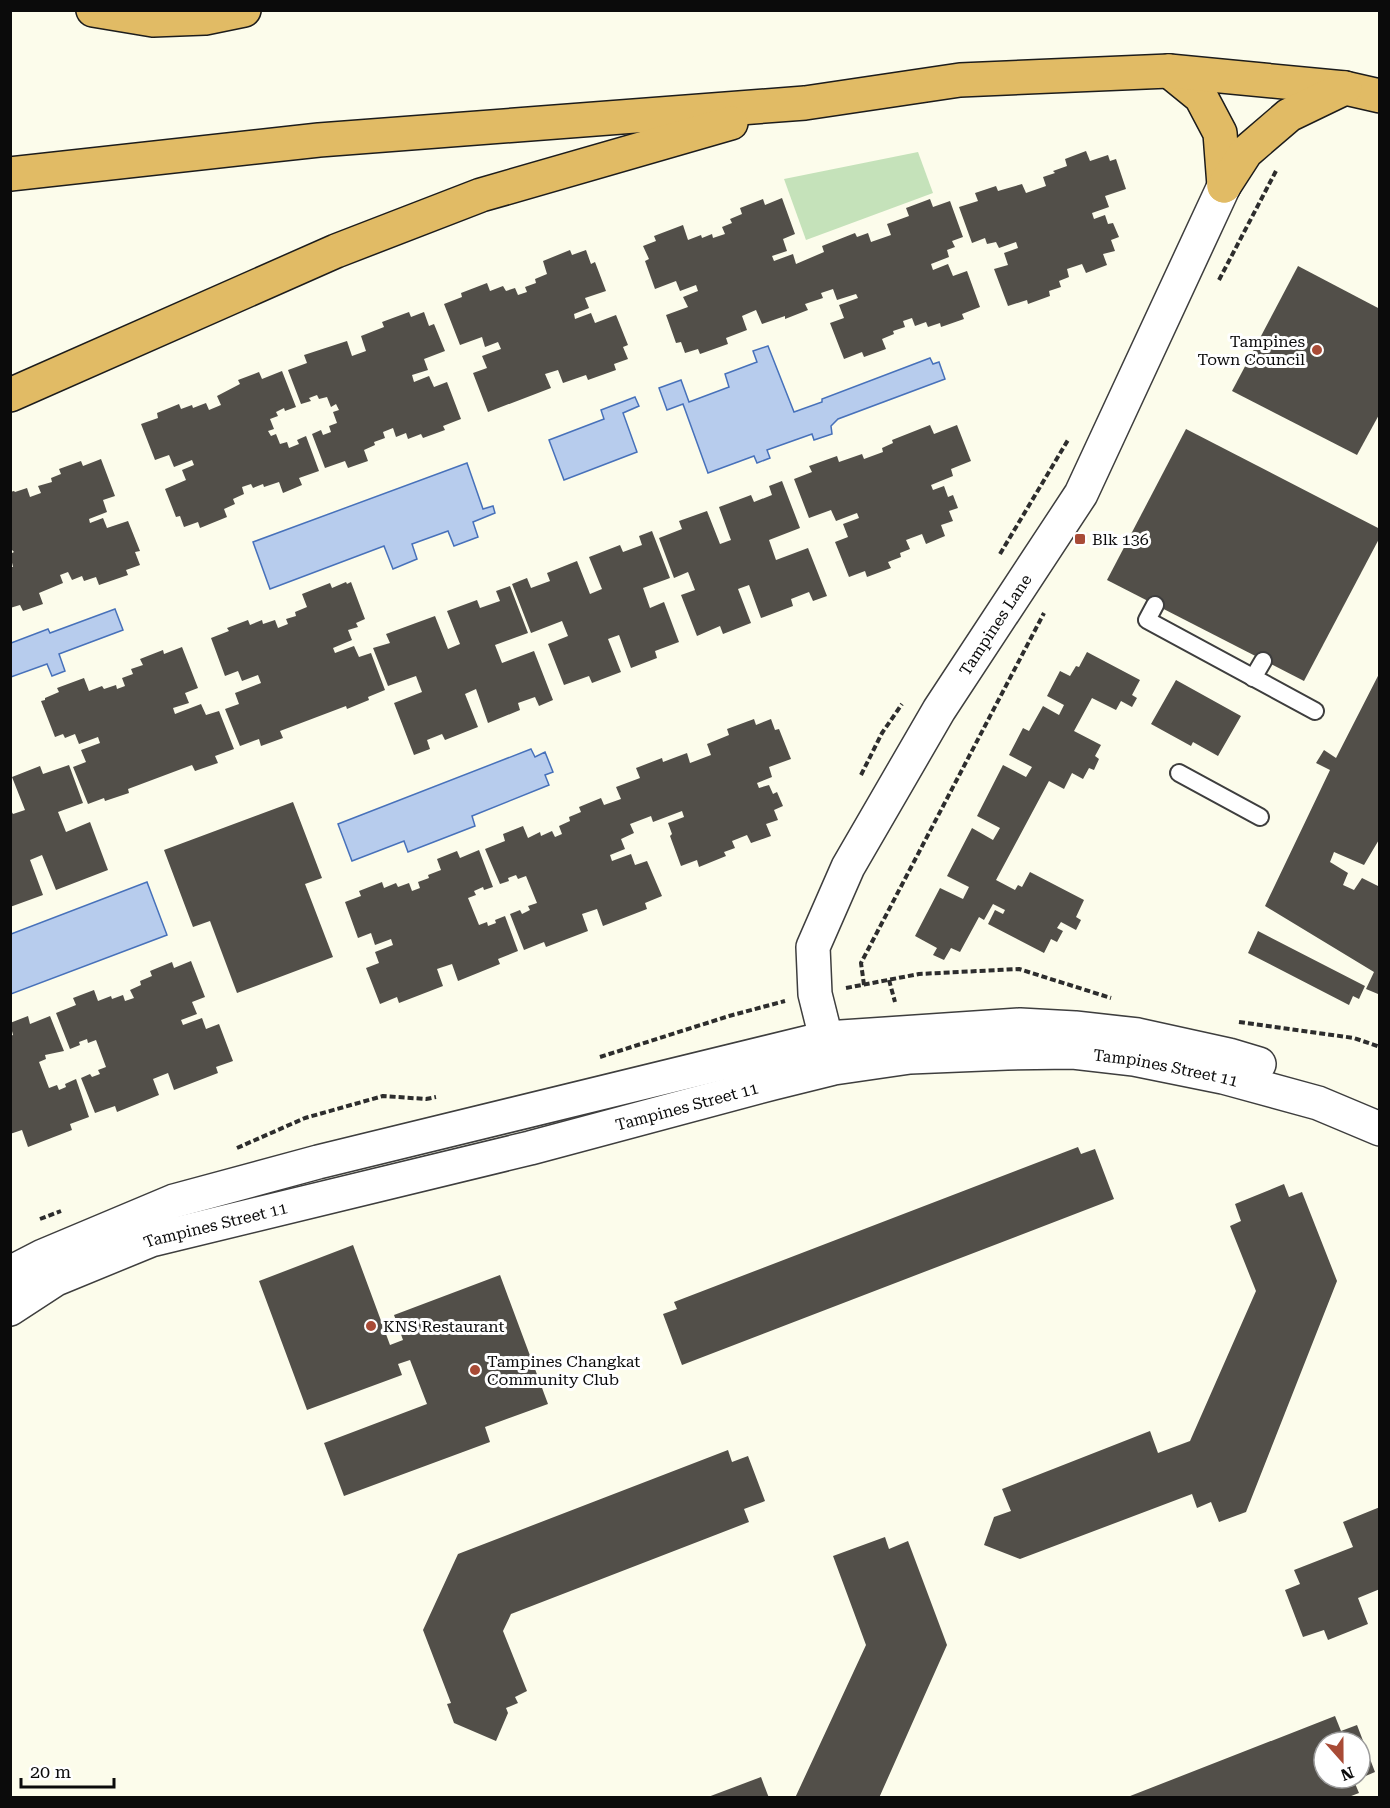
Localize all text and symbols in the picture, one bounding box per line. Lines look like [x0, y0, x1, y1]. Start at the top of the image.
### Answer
place label: Tampines Town Council [1198, 332, 1305, 369]
marker: Tampines Town Council [1310, 343, 1324, 357]
place label: Blk 136 [1092, 530, 1149, 549]
marker: Blk 136 [1073, 532, 1087, 546]
street label: Tampines Lane [955, 570, 1035, 679]
street label: Tampines Street 11 [1092, 1045, 1241, 1090]
street label: Tampines Street 11 [613, 1078, 760, 1134]
street label: Tampines Street 11 [141, 1198, 289, 1252]
place label: KNS Restaurant [383, 1317, 505, 1336]
marker: KNS Restaurant [364, 1319, 378, 1333]
place label: Tampines Changkat Community Club [487, 1352, 640, 1389]
marker: Tampines Changkat Community Club [468, 1363, 482, 1377]
north arrow [1312, 1730, 1372, 1790]
scale bar [21, 1751, 114, 1789]
text: 20 m [30, 1761, 71, 1782]
text: N [1338, 1762, 1356, 1785]

